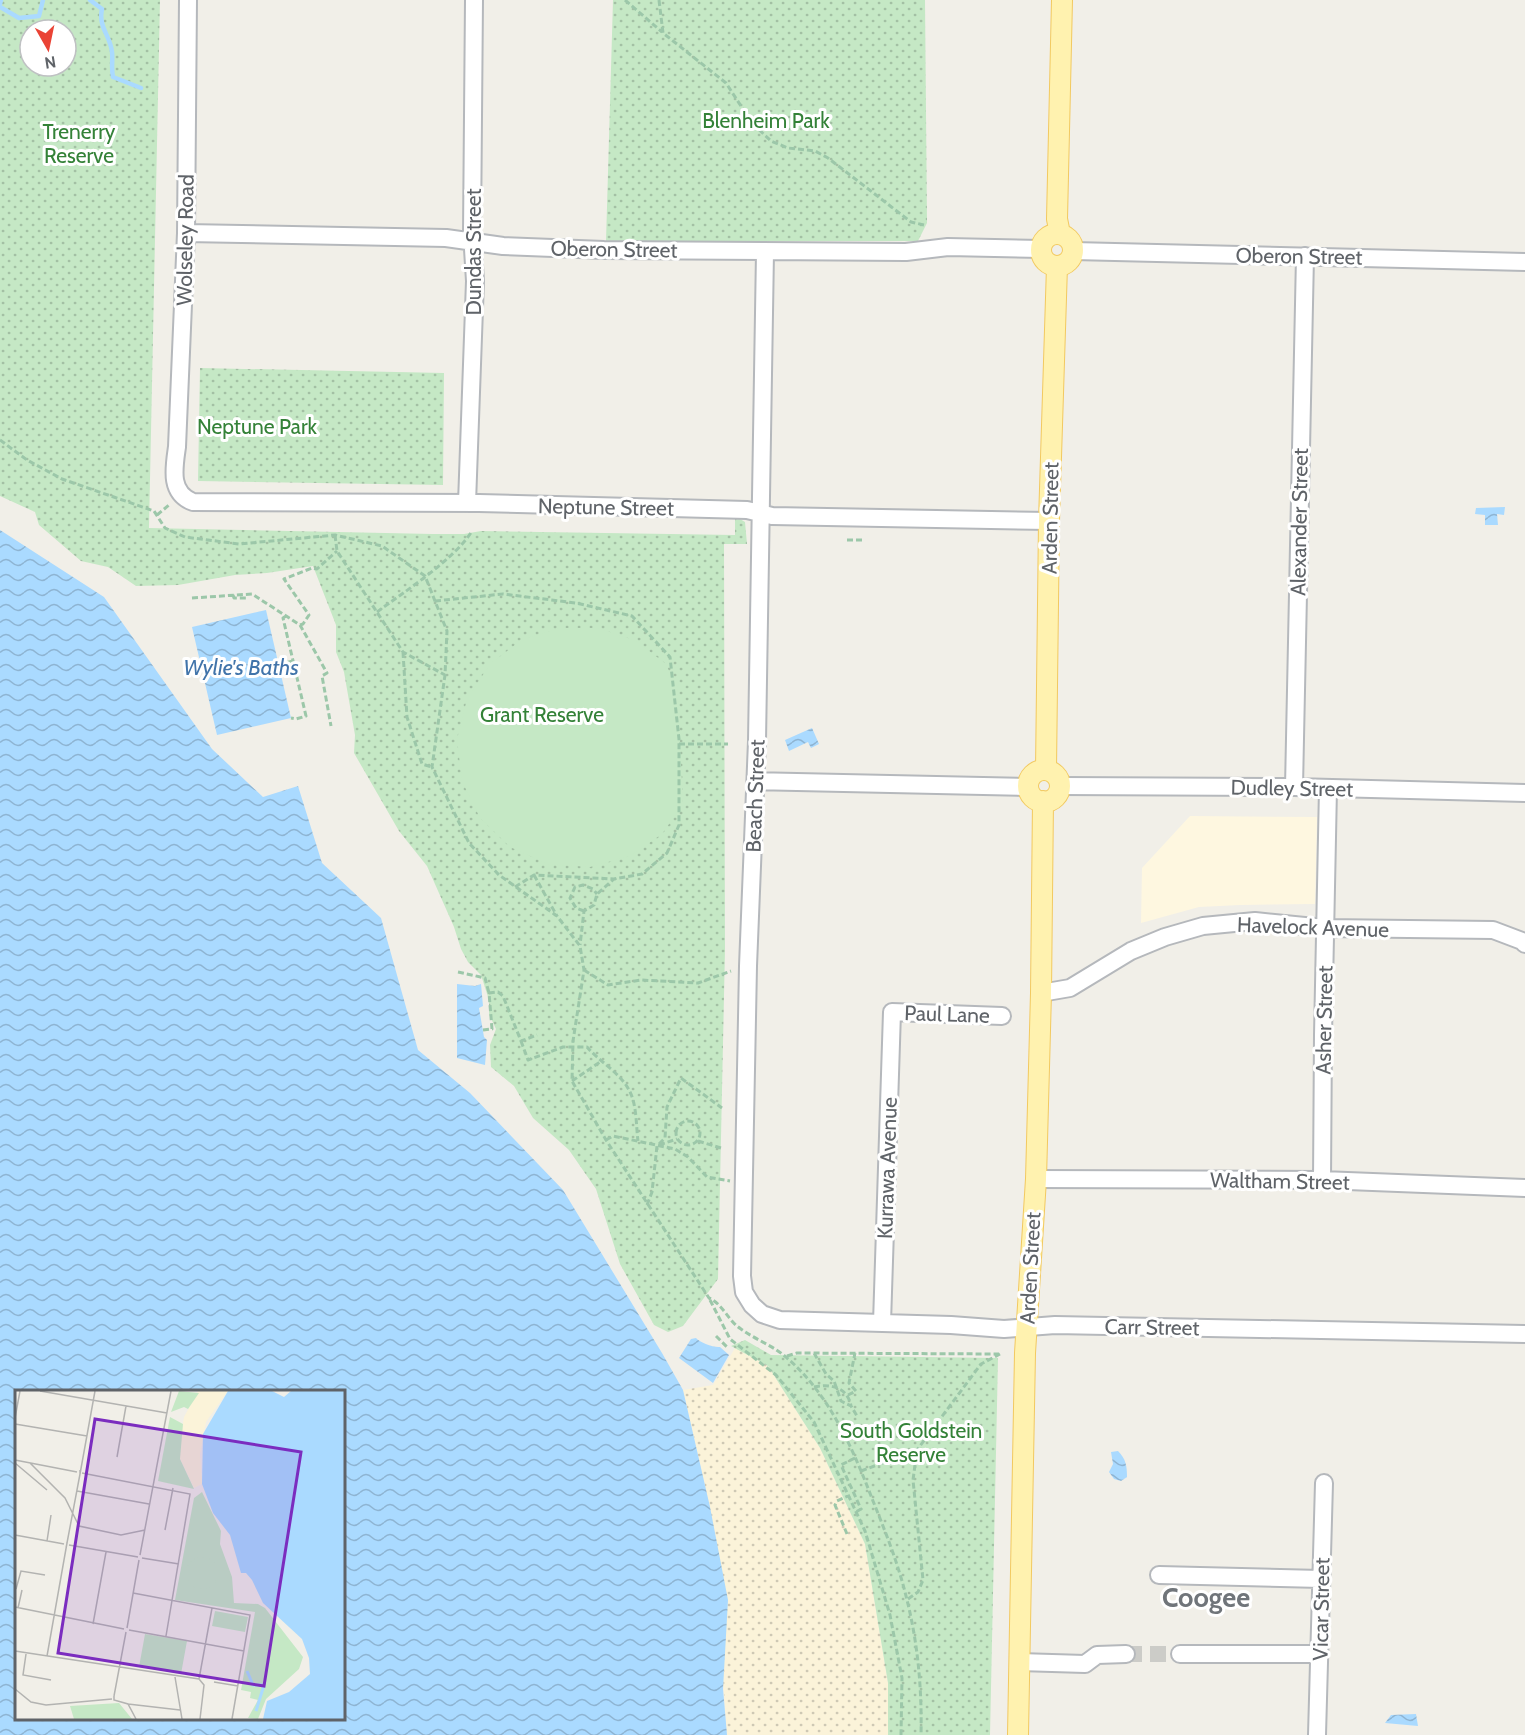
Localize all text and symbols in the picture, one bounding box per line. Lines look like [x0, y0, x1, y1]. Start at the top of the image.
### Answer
north arrow [18, 18, 78, 78]
text: N [43, 52, 57, 73]
park label: Blenheim Park [702, 108, 830, 133]
park label: Trenerry Reserve [43, 119, 116, 168]
street label: Wolseley Road [171, 174, 199, 306]
street label: Dundas Street [461, 188, 486, 316]
street label: Oberon Street [550, 235, 678, 263]
street label: Oberon Street [1235, 242, 1363, 270]
park label: Neptune Park [197, 414, 318, 439]
street label: Alexander Street [1285, 448, 1313, 596]
street label: Arden Street [1037, 462, 1063, 574]
street label: Neptune Street [538, 493, 674, 521]
water label: Wylie's Baths [183, 654, 299, 681]
park label: Grant Reserve [480, 702, 604, 727]
street label: Beach Street [741, 739, 769, 853]
street label: Dudley Street [1230, 774, 1354, 802]
street label: Havelock Avenue [1237, 912, 1390, 942]
street label: Asher Street [1311, 965, 1337, 1075]
street label: Paul Lane [904, 1000, 990, 1028]
street label: Kurrawa Avenue [872, 1096, 902, 1239]
street label: Waltham Street [1210, 1167, 1350, 1195]
street label: Arden Street [1015, 1211, 1045, 1325]
street label: Carr Street [1104, 1314, 1200, 1340]
inset map [15, 1390, 345, 1720]
park label: South Goldstein Reserve [840, 1418, 982, 1467]
street label: Vicar Street [1308, 1557, 1334, 1661]
district label: Coogee [1162, 1581, 1250, 1614]

